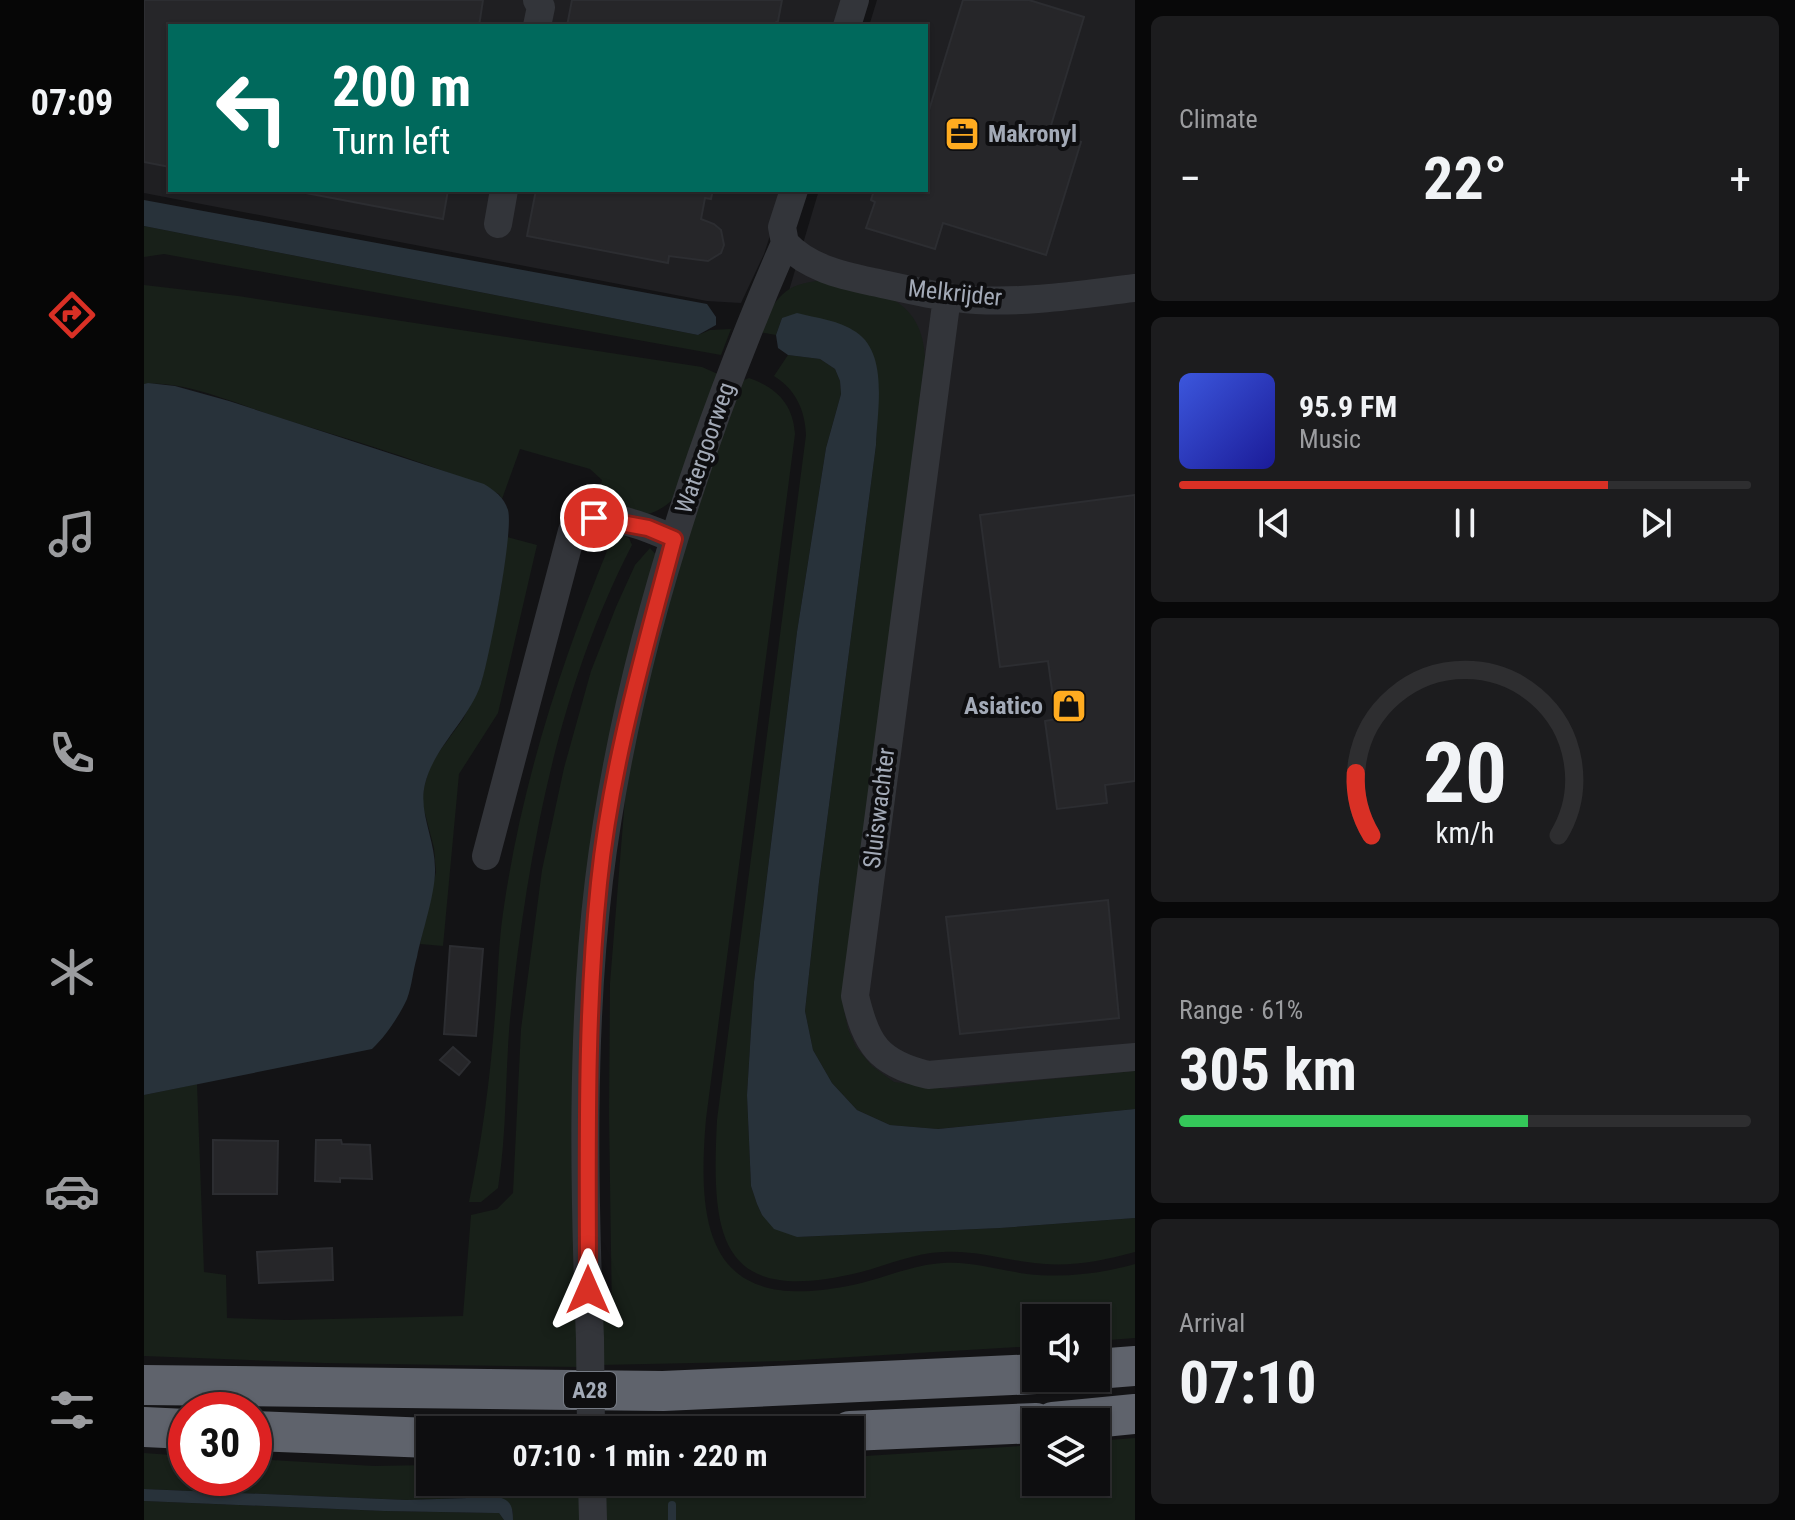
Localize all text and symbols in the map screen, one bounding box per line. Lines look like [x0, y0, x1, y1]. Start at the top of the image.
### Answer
text: 200 m [332, 54, 471, 120]
icon: left [200, 56, 304, 160]
text: 07:09 [31, 82, 113, 124]
text: Climate [1179, 104, 1258, 134]
office icon: Makronyl [943, 115, 981, 153]
place label: Makronyl [988, 120, 1077, 148]
text: Turn left [332, 121, 450, 163]
text: 22° [1423, 143, 1507, 214]
text: − [1179, 153, 1201, 205]
text: + [1729, 153, 1751, 205]
street label: Melkrijder [907, 274, 1003, 312]
icon: directions [44, 287, 100, 343]
street label: Watergoorweg [669, 379, 741, 517]
text: 95.9 FM [1299, 389, 1397, 424]
text: Music [1299, 424, 1361, 454]
pin [560, 484, 628, 552]
icon: arrive [572, 496, 616, 540]
icon: previous [1252, 501, 1296, 545]
icon: pause [1443, 501, 1487, 545]
icon: next [1634, 501, 1678, 545]
icon: music [44, 506, 100, 562]
shop icon: Asiatico [1050, 687, 1088, 725]
place label: Asiatico [964, 692, 1043, 720]
icon: phone [44, 725, 100, 781]
text: 20 [1423, 725, 1507, 822]
street label: Sluiswachter [858, 746, 900, 870]
text: km/h [1436, 816, 1494, 850]
icon: climate [44, 944, 100, 1000]
text: Range · 61% [1179, 995, 1303, 1025]
text: 305 km [1179, 1034, 1357, 1105]
icon: car [44, 1163, 100, 1219]
position arrow [546, 1248, 630, 1332]
map controls [1022, 1304, 1110, 1496]
button: sound [1022, 1304, 1110, 1392]
text: Arrival [1179, 1308, 1245, 1338]
text: 07:10 [1179, 1347, 1317, 1418]
road number: A28 [564, 1372, 616, 1408]
icon: filters [44, 1382, 100, 1438]
speed limit sign: 30 [168, 1392, 272, 1496]
button: layers [1022, 1408, 1110, 1496]
text: 07:10 · 1 min · 220 m [513, 1438, 767, 1473]

